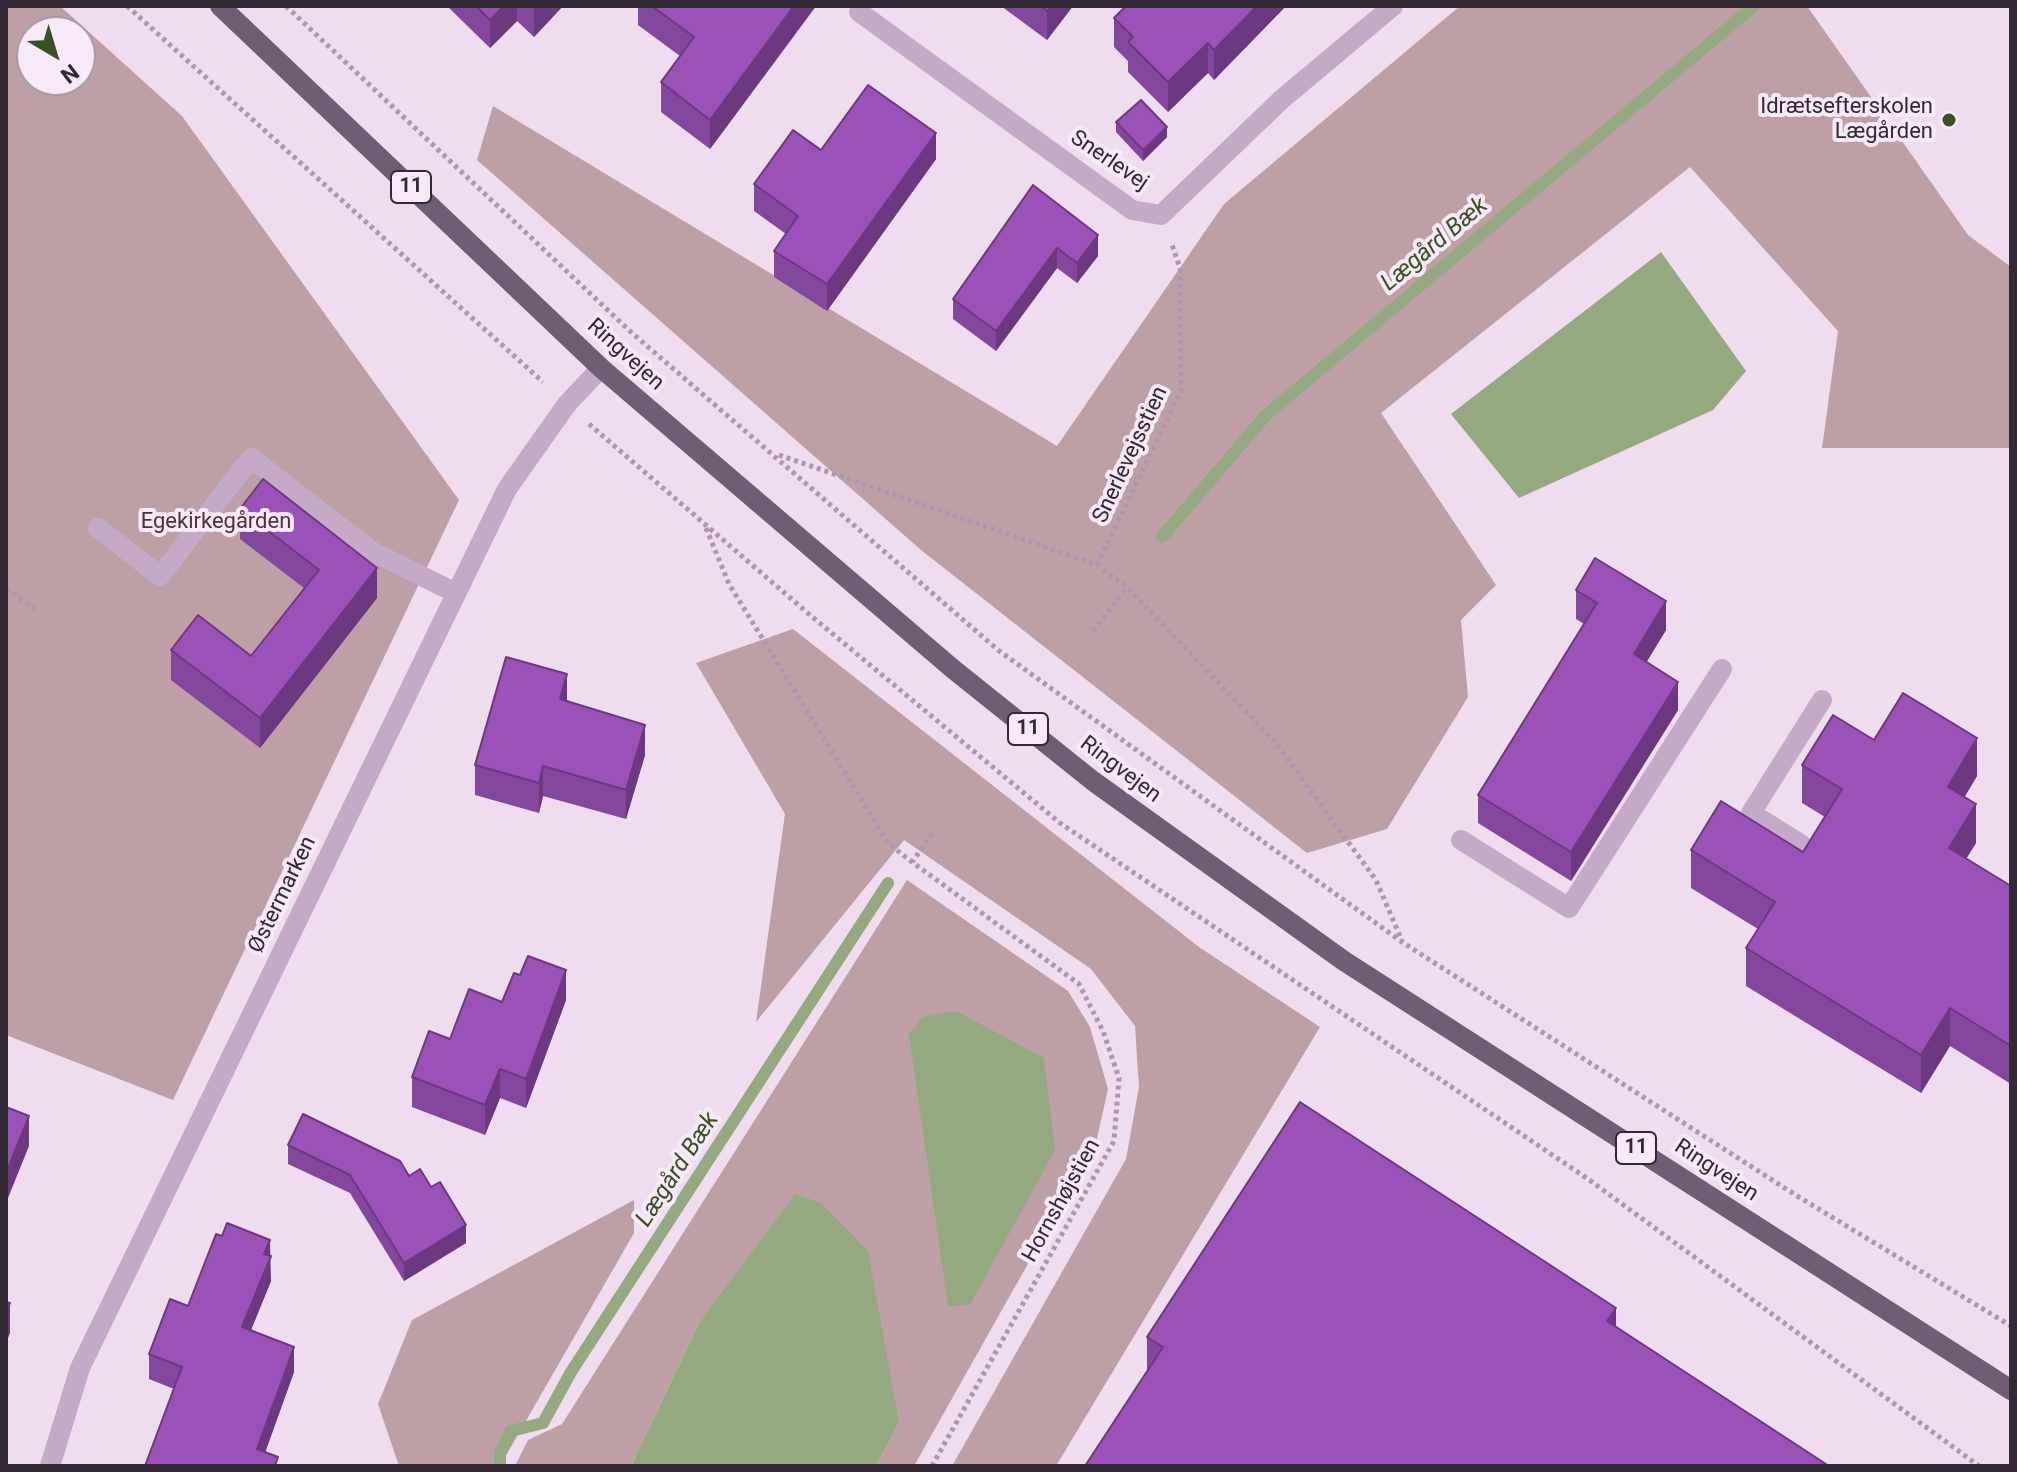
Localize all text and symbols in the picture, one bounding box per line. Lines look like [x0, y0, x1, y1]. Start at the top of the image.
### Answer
north arrow [16, 16, 96, 96]
text: N [56, 59, 84, 88]
place label: Idrætsefterskolen Lægården [1760, 94, 1933, 146]
marker: Idrætsefterskolen Lægården [1940, 111, 1958, 129]
street label: Snerlevej [1065, 125, 1153, 197]
road number: 11 [391, 171, 431, 203]
water label: Lægård Bæk [1376, 192, 1494, 298]
street label: Ringvejen [581, 314, 669, 396]
street label: Snerlevejsstien [1088, 382, 1174, 528]
park label: Egekirkegården [141, 509, 291, 535]
road number: 11 [1008, 713, 1048, 745]
street label: Ringvejen [1074, 731, 1166, 809]
street label: Østermarken [243, 832, 323, 958]
water label: Lægård Bæk [630, 1107, 726, 1233]
road number: 11 [1616, 1132, 1656, 1164]
street label: Ringvejen [1669, 1134, 1763, 1208]
street label: Hornshøjstien [1017, 1135, 1107, 1267]

